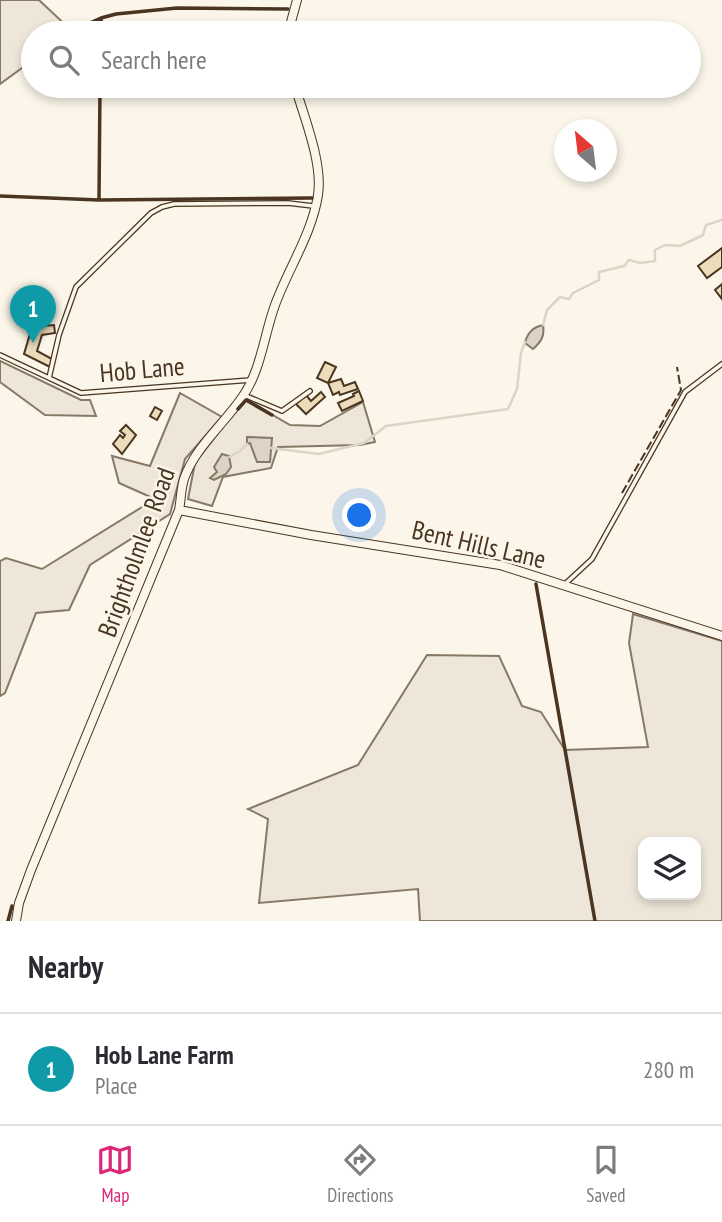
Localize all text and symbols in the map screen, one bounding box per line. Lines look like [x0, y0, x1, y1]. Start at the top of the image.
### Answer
search box [21, 21, 701, 98]
icon: search [45, 41, 83, 79]
text: Search here [101, 43, 207, 76]
north arrow [554, 119, 617, 182]
pin: 1 [10, 285, 56, 343]
street label: Hob Lane [98, 349, 186, 389]
street label: Brightholmlee Road [90, 463, 182, 641]
your location [342, 498, 376, 532]
street label: Bent Hills Lane [409, 513, 549, 575]
map controls [638, 837, 701, 900]
button: layers [638, 837, 701, 900]
text: Nearby [28, 947, 103, 986]
text: Hob Lane Farm [95, 1038, 234, 1071]
text: 1 [46, 1055, 57, 1084]
text: 280 m [643, 1055, 694, 1084]
text: Place [95, 1071, 137, 1100]
tab: Map [96, 1141, 134, 1207]
tab: Directions [327, 1141, 393, 1207]
tab: Saved [586, 1141, 626, 1207]

